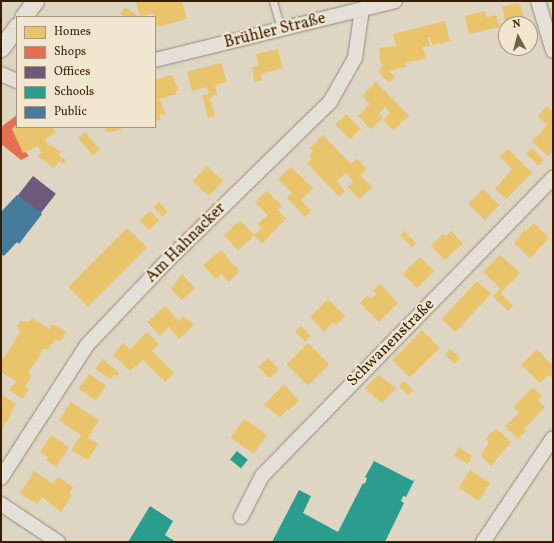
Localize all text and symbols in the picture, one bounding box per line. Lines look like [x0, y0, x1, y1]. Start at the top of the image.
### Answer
street label: Brühler Straße [222, 9, 328, 53]
legend [16, 16, 156, 128]
north arrow [498, 16, 538, 56]
text: N [512, 17, 521, 33]
text: Homes [54, 24, 91, 40]
text: Shops [54, 44, 86, 60]
text: Offices [54, 64, 90, 80]
text: Schools [54, 84, 94, 100]
text: Public [54, 104, 87, 120]
street label: Am Hahnacker [142, 199, 230, 287]
street label: Schwanenstraße [343, 295, 439, 391]

